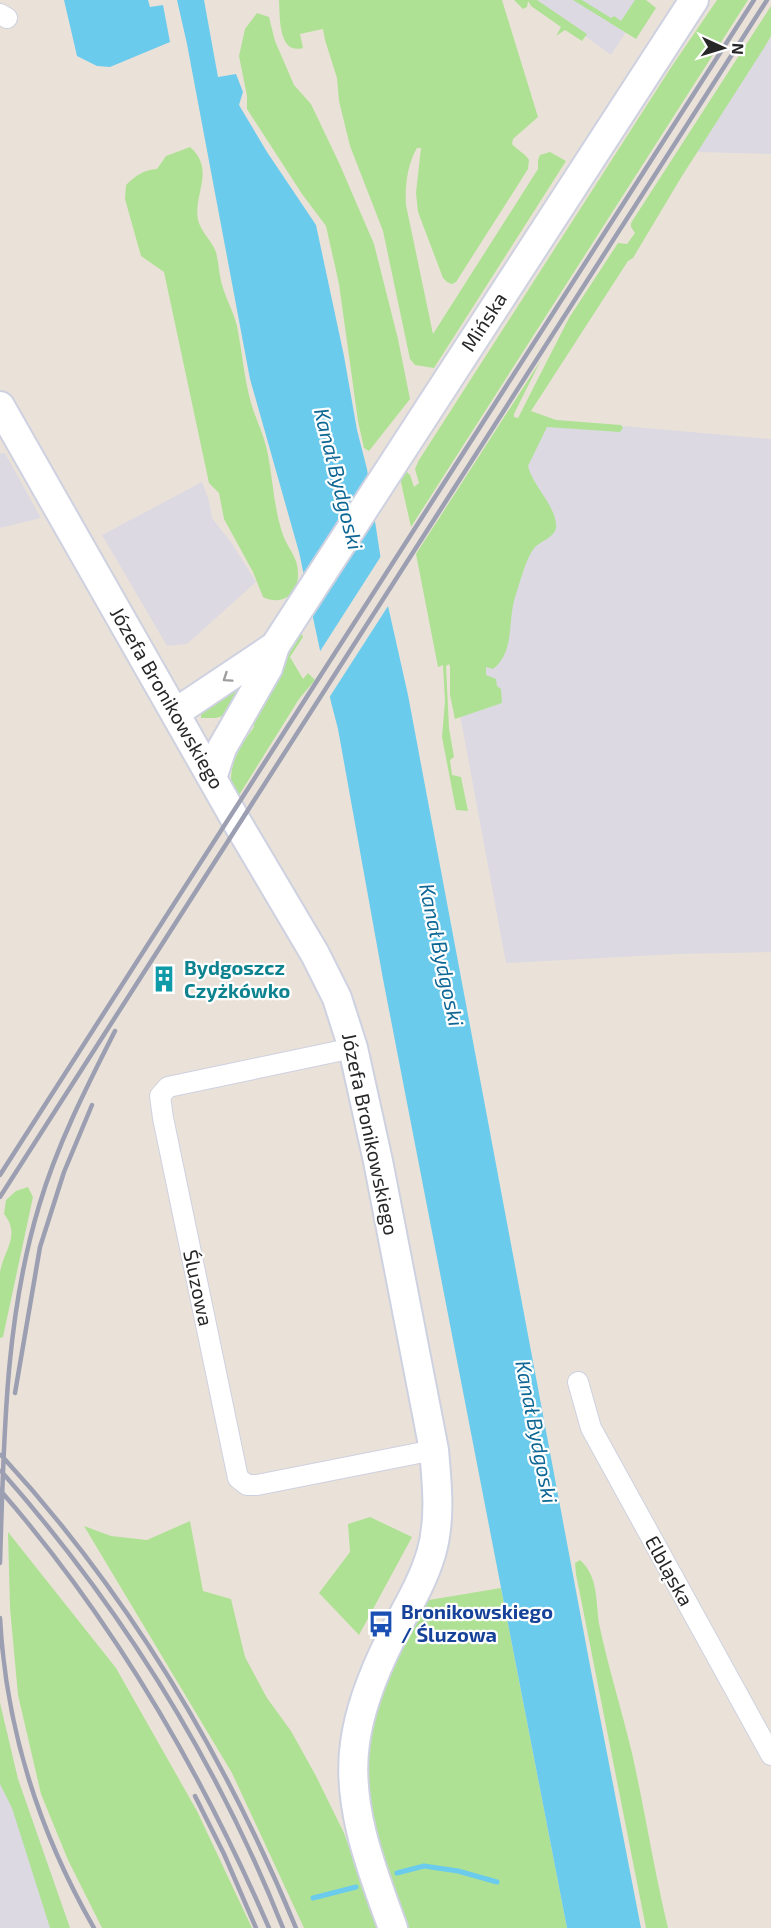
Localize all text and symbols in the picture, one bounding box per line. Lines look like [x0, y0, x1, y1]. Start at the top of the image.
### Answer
north arrow [693, 18, 753, 78]
text: N [729, 43, 748, 56]
street label: Mińska [455, 287, 511, 355]
water label: Kanał Bydgoski [309, 405, 369, 552]
street label: Józefa Bronikowskiego [106, 602, 230, 793]
one-way arrow [223, 671, 233, 683]
water label: Kanał Bydgoski [414, 881, 470, 1029]
place label: Bydgoszcz Czyżkówko [184, 955, 290, 1003]
building icon: Bydgoszcz Czyżkówko [149, 964, 179, 994]
street label: Józefa Bronikowskiego [338, 1030, 404, 1237]
street label: Śluzowa [179, 1247, 219, 1328]
water label: Kanał Bydgoski [510, 1358, 564, 1506]
street label: Elbląska [641, 1531, 699, 1610]
place label: Bronikowskiego / Śluzowa [401, 1599, 553, 1646]
bus stop icon: Bronikowskiego / Śluzowa [366, 1609, 396, 1639]

